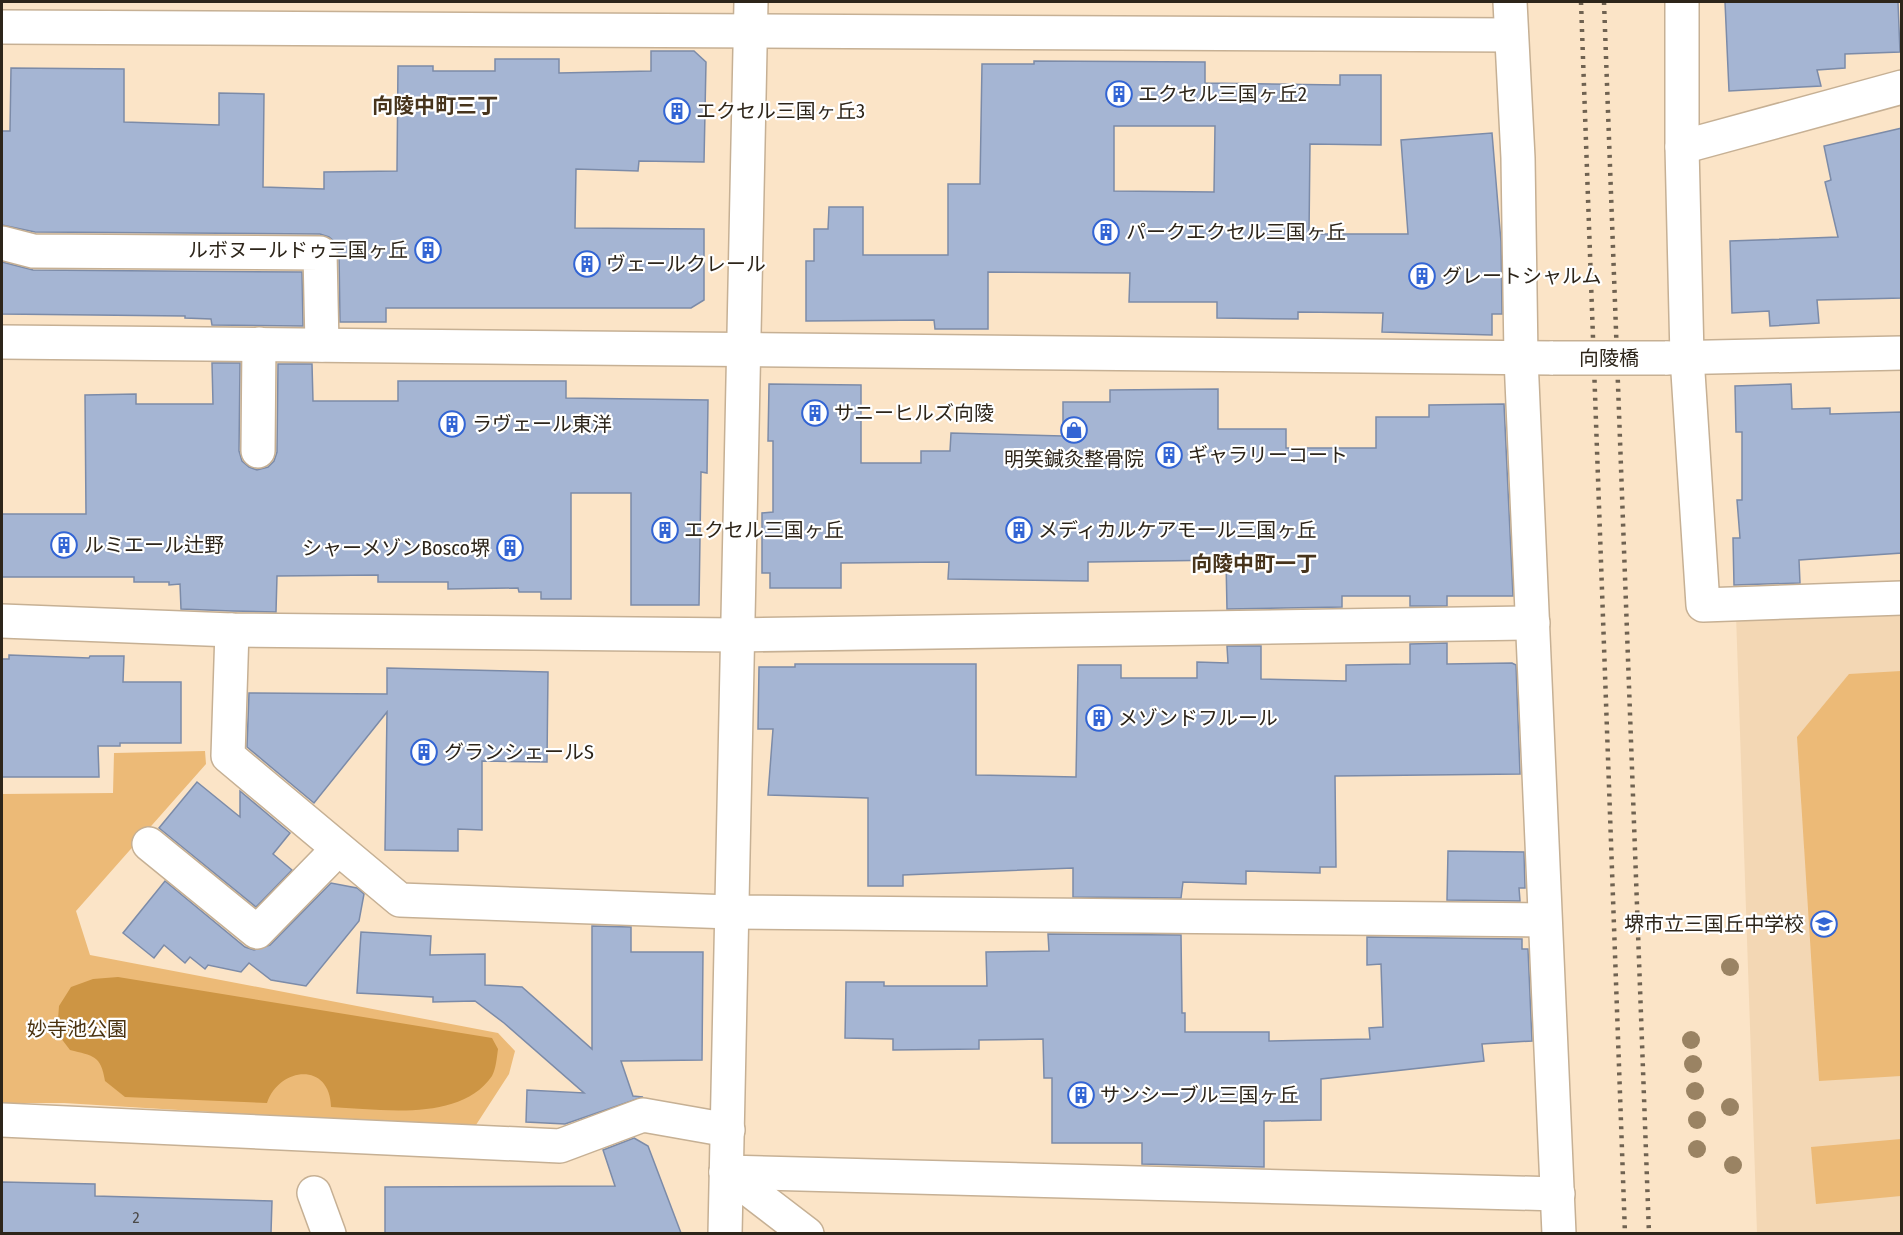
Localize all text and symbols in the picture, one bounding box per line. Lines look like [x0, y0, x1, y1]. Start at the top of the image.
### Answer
building icon: エクセル三国ヶ丘2 [1104, 79, 1134, 109]
place label: エクセル三国ヶ丘2 [1138, 82, 1307, 106]
district label: 向陵中町三丁 [372, 93, 498, 119]
building icon: エクセル三国ヶ丘3 [662, 96, 692, 126]
place label: エクセル三国ヶ丘3 [696, 99, 865, 123]
building icon: パークエクセル三国ヶ丘 [1091, 217, 1121, 247]
place label: パークエクセル三国ヶ丘 [1126, 220, 1346, 244]
building icon: ルボヌールドゥ三国ヶ丘 [413, 235, 443, 265]
place label: ルボヌールドゥ三国ヶ丘 [188, 238, 408, 262]
building icon: ヴェールクレール [572, 249, 602, 279]
place label: ヴェールクレール [606, 252, 766, 276]
building icon: グレートシャルム [1407, 261, 1437, 291]
place label: グレートシャルム [1442, 264, 1602, 288]
street label: 向陵橋 [1579, 346, 1639, 370]
building icon: サニーヒルズ向陵 [800, 398, 830, 428]
place label: サニーヒルズ向陵 [834, 401, 994, 425]
building icon: ラヴェール東洋 [437, 409, 467, 439]
place label: ラヴェール東洋 [472, 412, 612, 436]
shop icon: 明笑鍼灸整骨院 [1059, 415, 1089, 445]
building icon: ギャラリーコート [1154, 440, 1184, 470]
place label: ギャラリーコート [1188, 443, 1348, 467]
place label: 明笑鍼灸整骨院 [1004, 447, 1144, 471]
building icon: エクセル三国ヶ丘 [650, 515, 680, 545]
building icon: メディカルケアモール三国ヶ丘 [1004, 515, 1034, 545]
place label: エクセル三国ヶ丘 [684, 518, 844, 542]
place label: メディカルケアモール三国ヶ丘 [1038, 518, 1317, 542]
building icon: ルミエール辻野 [49, 530, 79, 560]
place label: ルミエール辻野 [84, 533, 224, 557]
building icon: シャーメゾンBosco堺 [495, 533, 525, 563]
place label: シャーメゾンBosco堺 [302, 536, 490, 560]
district label: 向陵中町一丁 [1191, 551, 1317, 577]
building icon: メゾンドフルール [1084, 703, 1114, 733]
place label: メゾンドフルール [1118, 706, 1278, 730]
building icon: グランシェールS [409, 737, 439, 767]
place label: グランシェールS [444, 740, 594, 764]
school or university icon: 堺市立三国丘中学校 [1809, 909, 1839, 939]
place label: 堺市立三国丘中学校 [1624, 912, 1804, 936]
park label: 妙寺池公園 [27, 1017, 127, 1041]
building icon: サンシーブル三国ヶ丘 [1066, 1080, 1096, 1110]
place label: サンシーブル三国ヶ丘 [1100, 1083, 1299, 1107]
house number: 2 [132, 1208, 140, 1227]

